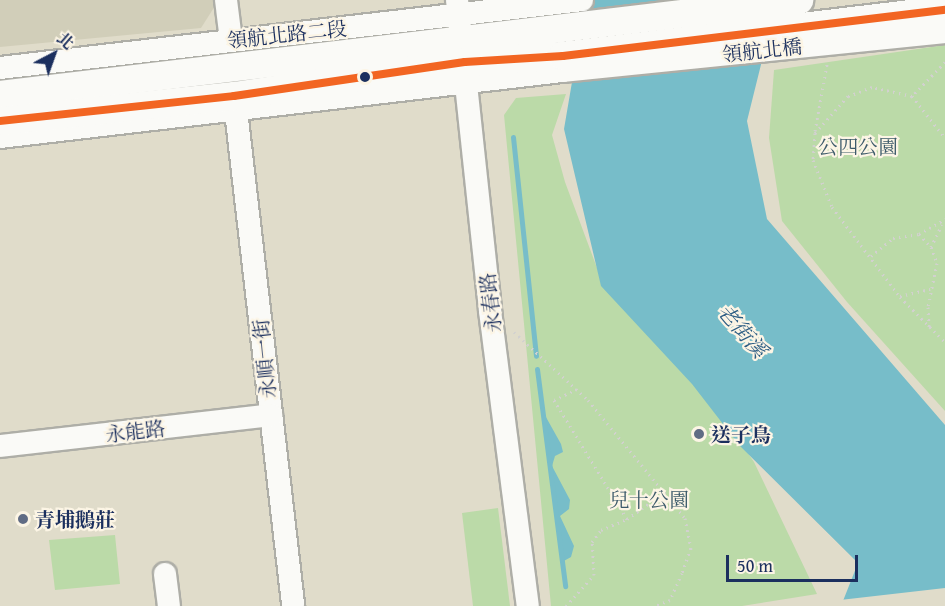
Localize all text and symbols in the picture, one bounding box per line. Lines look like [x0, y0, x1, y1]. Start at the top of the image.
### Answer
street label: 領航北路二段 [226, 16, 348, 52]
north arrow [24, 24, 84, 84]
text: 北 [52, 26, 80, 55]
street label: 領航北橋 [721, 34, 803, 66]
unlabelled marker [359, 71, 371, 83]
park label: 公四公園 [818, 134, 898, 158]
street label: 永春路 [474, 272, 506, 334]
water label: 老街溪 [712, 299, 772, 363]
street label: 永順一街 [248, 318, 280, 400]
street label: 永能路 [104, 415, 166, 447]
place label: 送子鳥 [711, 422, 771, 446]
marker: 送子鳥 [692, 427, 706, 441]
park label: 兒十公園 [609, 487, 689, 511]
place label: 青埔鵝莊 [35, 507, 115, 531]
marker: 青埔鵝莊 [16, 512, 30, 526]
scale bar [729, 543, 861, 581]
text: 50 m [737, 552, 773, 579]

